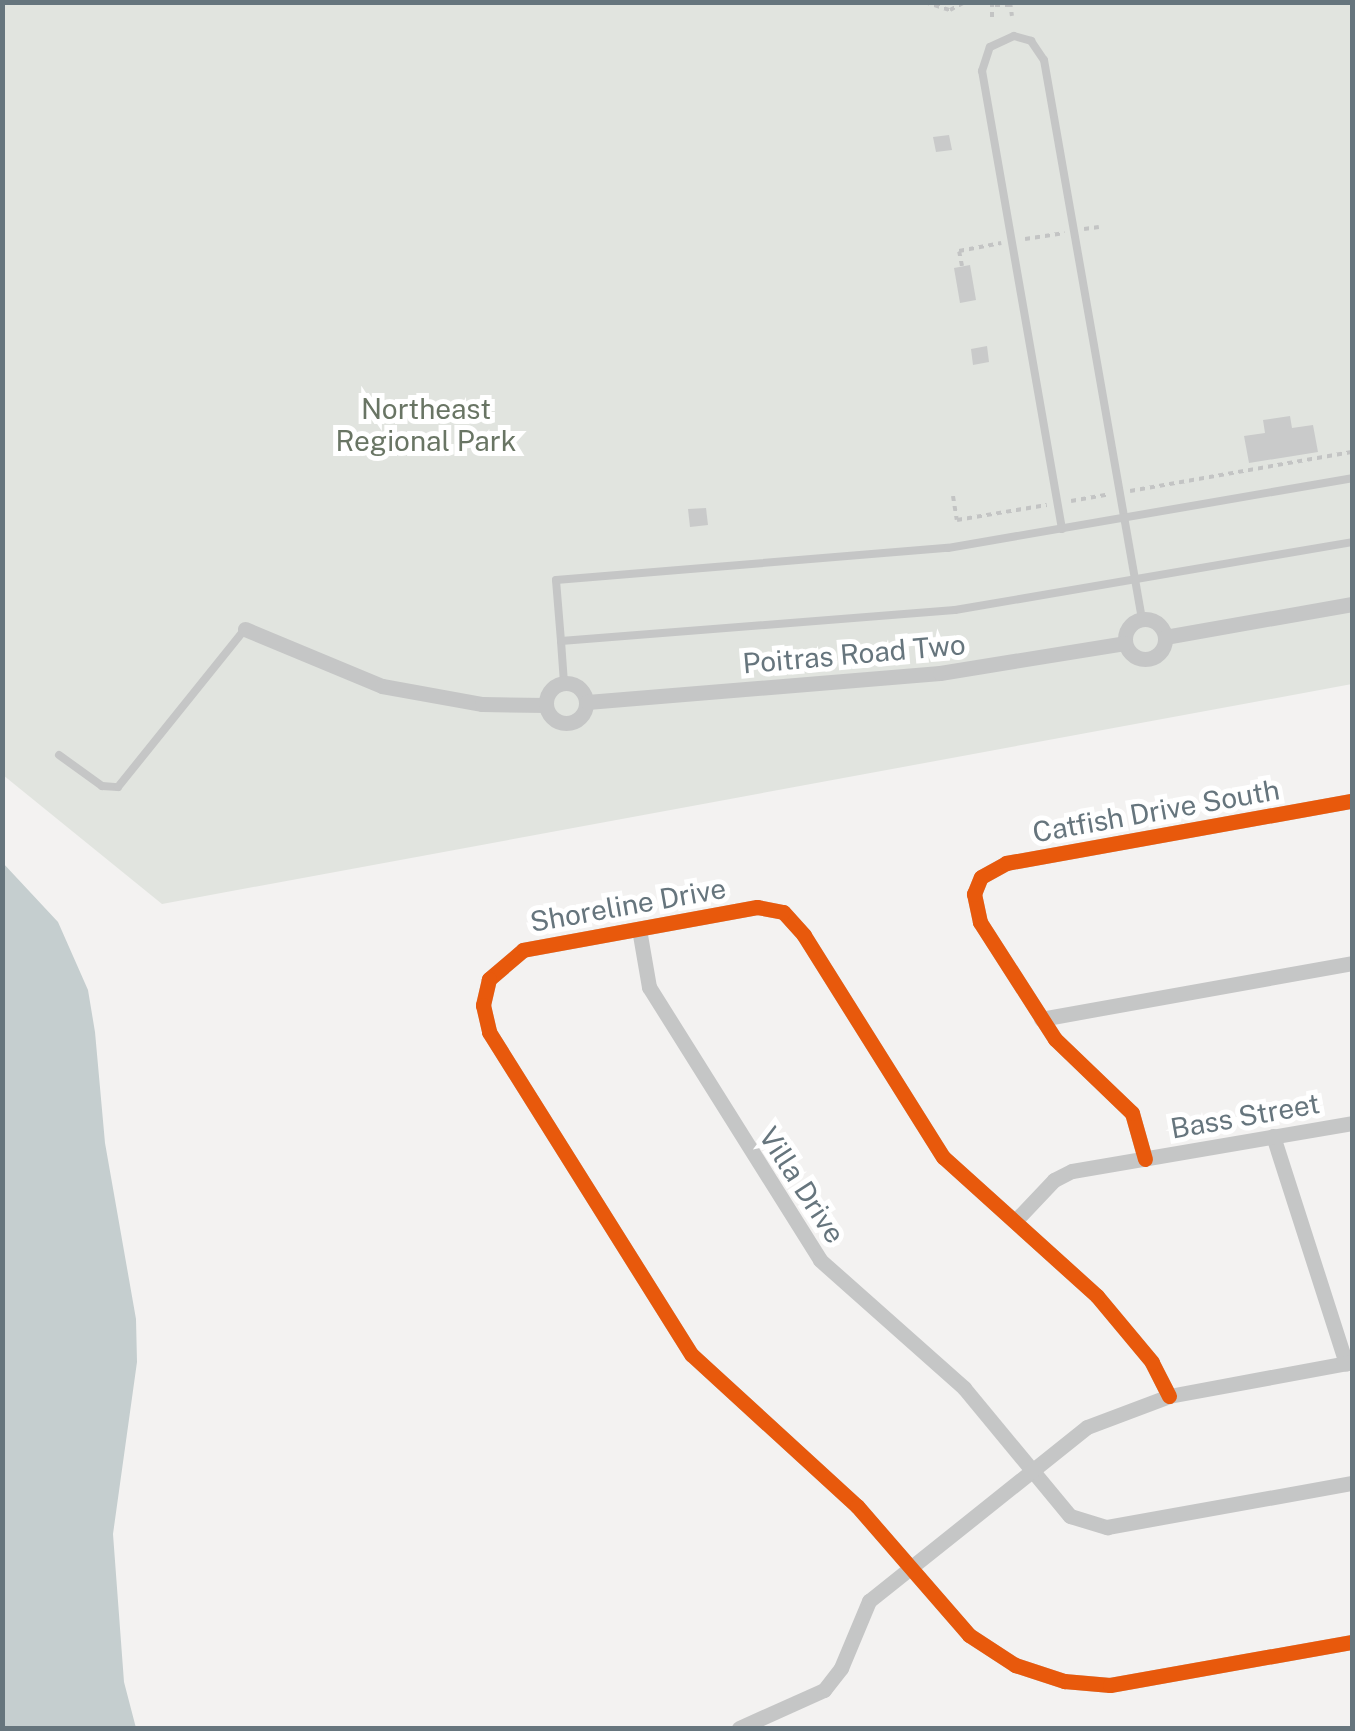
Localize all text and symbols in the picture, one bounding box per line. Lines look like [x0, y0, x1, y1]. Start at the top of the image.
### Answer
park label: Northeast Regional Park [335, 392, 517, 458]
street label: Poitras Road Two [741, 628, 967, 680]
street label: Catfish Drive South [1030, 773, 1282, 849]
street label: Shoreline Drive [527, 871, 729, 939]
street label: Bass Street [1168, 1086, 1322, 1146]
street label: Villa Drive [752, 1121, 852, 1249]

